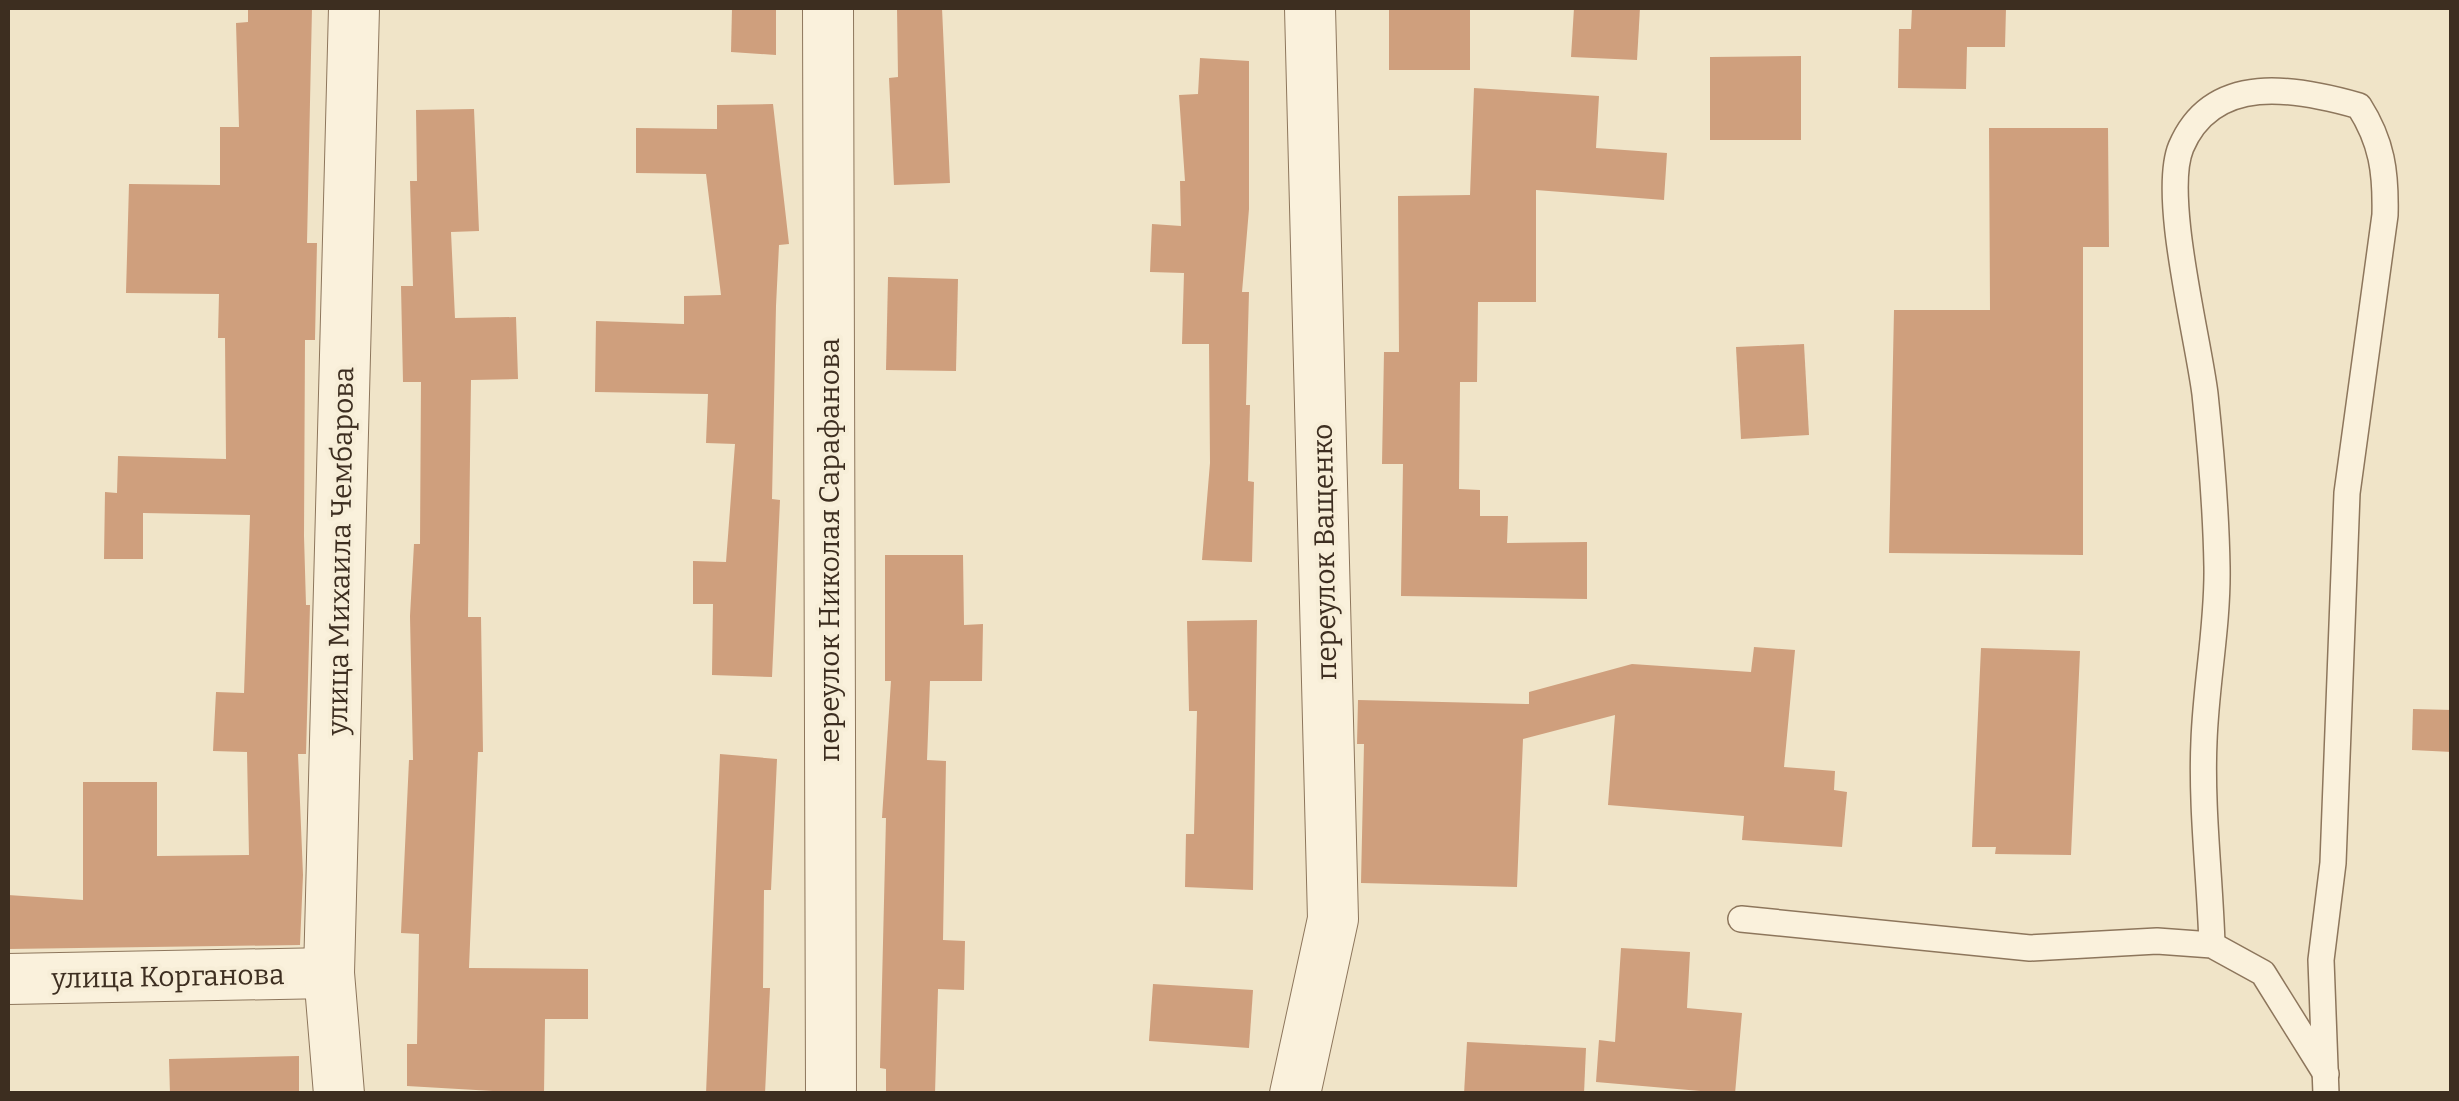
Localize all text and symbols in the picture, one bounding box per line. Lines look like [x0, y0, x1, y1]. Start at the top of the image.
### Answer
street label: переулок Николая Сарафанова [813, 338, 846, 762]
street label: улица Михаила Чембарова [321, 366, 360, 737]
street label: переулок Ващенко [1306, 424, 1343, 680]
street label: улица Корганова [50, 958, 285, 995]

